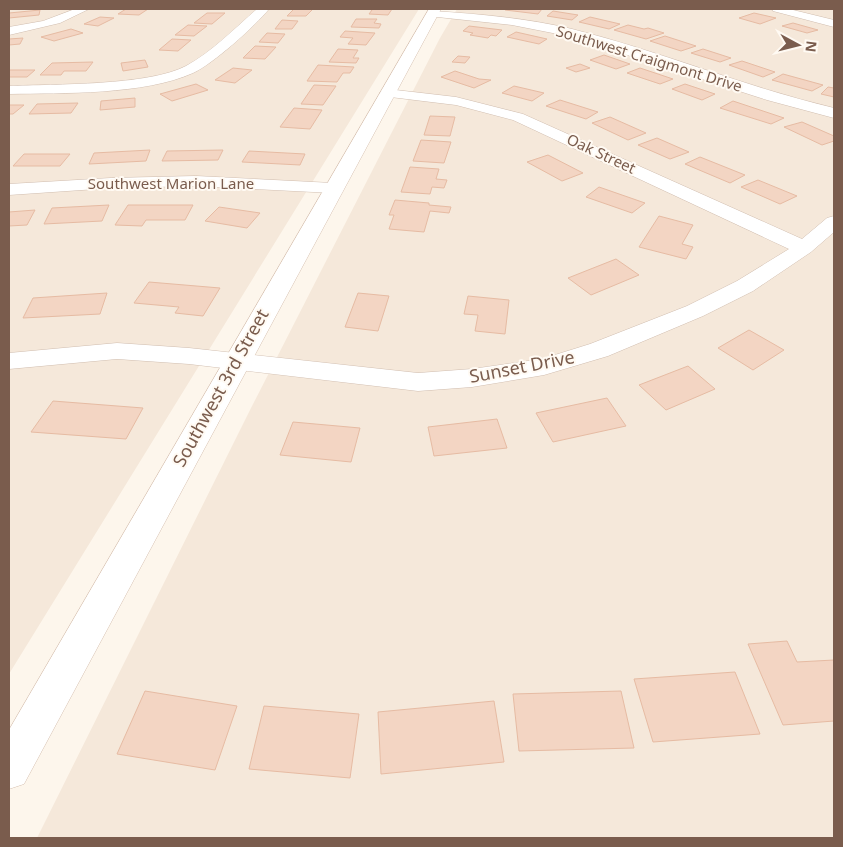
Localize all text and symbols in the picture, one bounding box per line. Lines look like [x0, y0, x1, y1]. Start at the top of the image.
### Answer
street label: Southwest Craigmont Drive [554, 20, 745, 96]
north arrow [773, 20, 823, 70]
text: N [801, 40, 822, 53]
street label: Oak Street [564, 128, 640, 178]
street label: Southwest Marion Lane [88, 173, 254, 193]
street label: Southwest 3rd Street [167, 304, 274, 471]
street label: Sunset Drive [467, 344, 576, 388]

